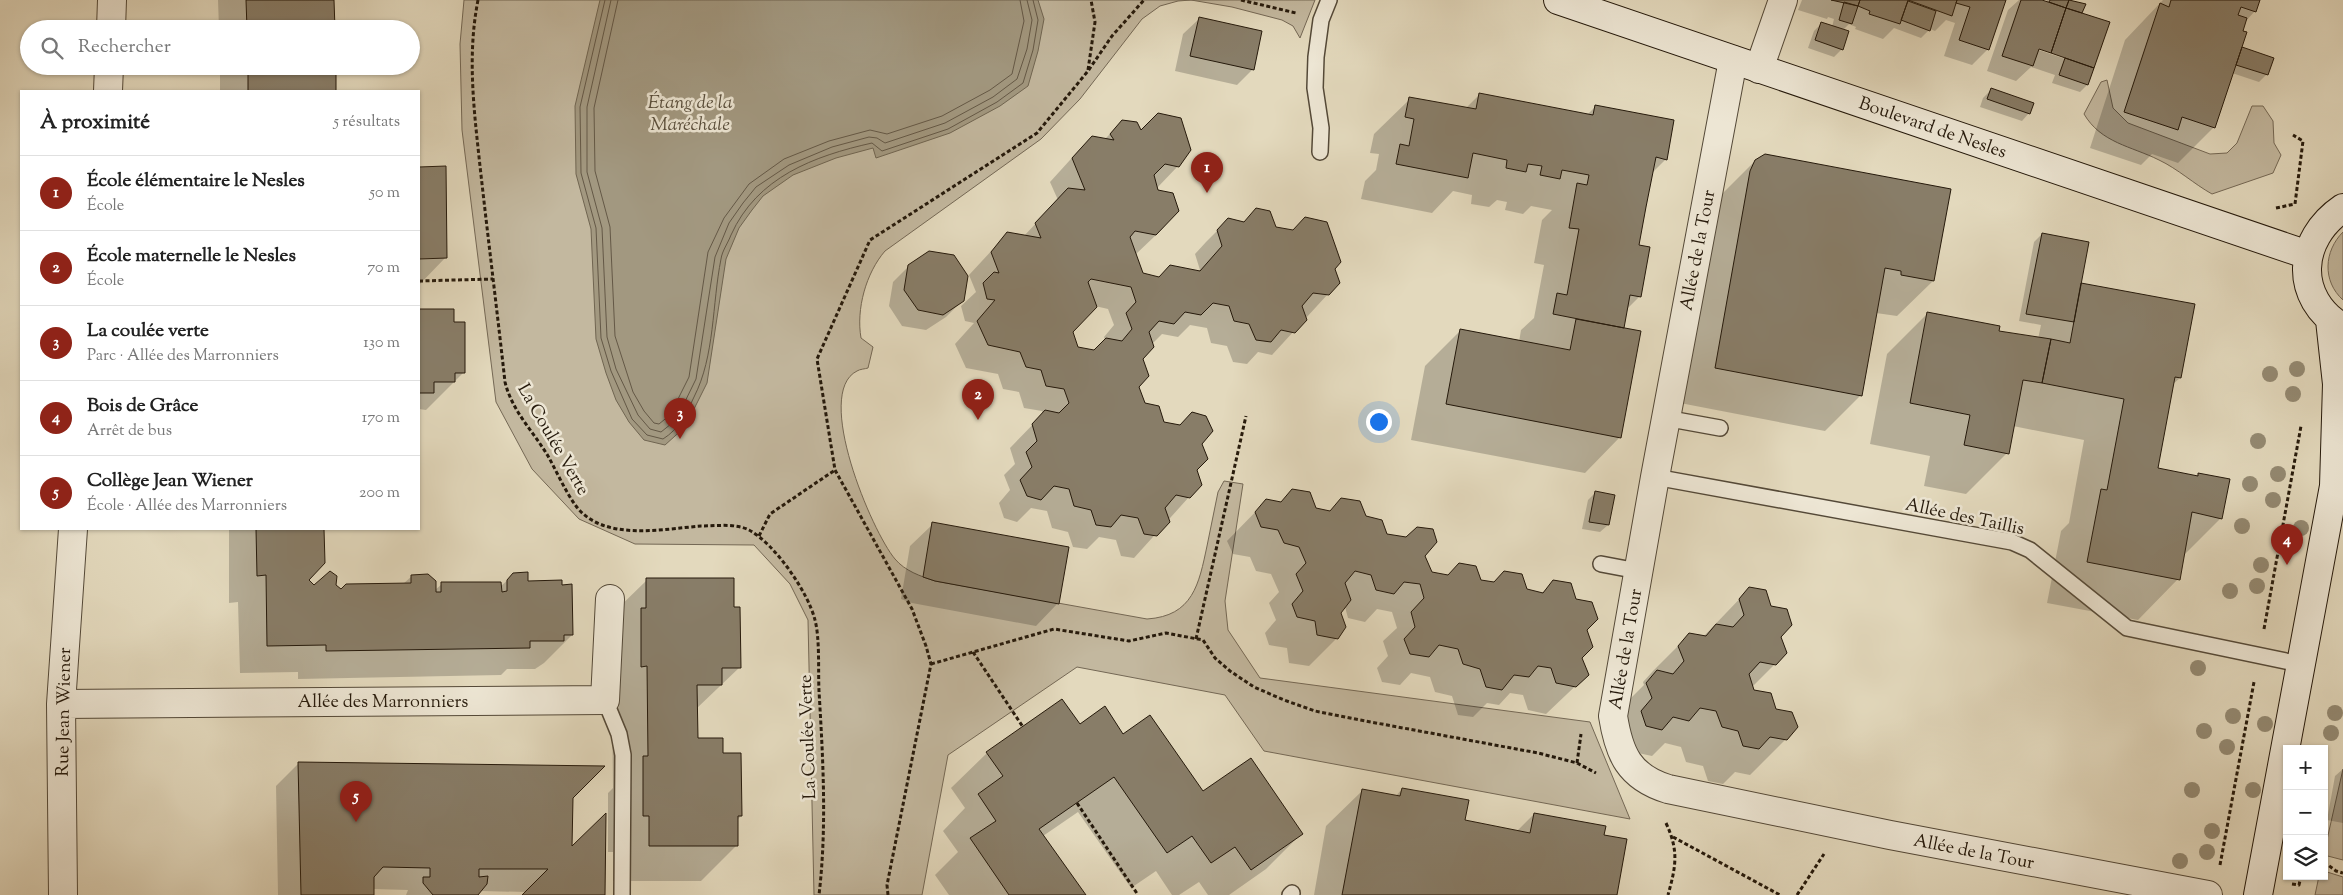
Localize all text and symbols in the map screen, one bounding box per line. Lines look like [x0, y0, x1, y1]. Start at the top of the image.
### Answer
search box [20, 20, 420, 75]
icon: search [38, 34, 66, 62]
text: Rechercher [78, 34, 171, 61]
water label: Étang de la Maréchale [647, 90, 733, 139]
street label: Boulevard de Nesles [1855, 91, 2010, 166]
text: À proximité [40, 108, 150, 138]
text: 5 résultats [333, 111, 400, 134]
pin: 1 [1191, 152, 1223, 193]
text: École élémentaire le Nesles [87, 168, 305, 195]
text: 1 [53, 182, 59, 205]
text: 50 m [369, 182, 400, 205]
street label: Allée de la Tour [1675, 188, 1723, 313]
text: École [87, 195, 124, 218]
text: École maternelle le Nesles [87, 243, 296, 270]
text: 2 [52, 257, 60, 280]
text: 70 m [367, 257, 400, 280]
text: École [87, 270, 124, 293]
text: La coulée verte [87, 318, 209, 345]
text: 3 [53, 332, 59, 355]
text: 130 m [363, 332, 400, 355]
text: Parc · Allée des Marronniers [87, 345, 279, 368]
street label: La Coulée Verte [510, 379, 595, 501]
pin: 2 [962, 379, 994, 420]
text: Bois de Grâce [87, 393, 198, 420]
pin: 3 [664, 398, 696, 439]
text: 4 [52, 407, 60, 430]
text: 170 m [362, 407, 400, 430]
your location [1366, 409, 1392, 435]
text: Arrêt de bus [87, 420, 172, 443]
text: Collège Jean Wiener [87, 468, 253, 495]
text: 5 [53, 482, 59, 505]
text: 200 m [359, 482, 400, 505]
street label: Allée des Taillis [1903, 493, 2027, 543]
text: École · Allée des Marronniers [87, 495, 287, 518]
pin: 4 [2271, 524, 2303, 565]
street label: Allée de la Tour [1604, 587, 1650, 712]
street label: Rue Jean Wiener [51, 647, 79, 777]
street label: La Coulée Verte [794, 674, 824, 800]
street label: Allée des Marronniers [298, 690, 468, 716]
map controls [2283, 745, 2328, 880]
button: + [2283, 745, 2328, 790]
pin: 5 [340, 781, 372, 822]
button: − [2283, 790, 2328, 835]
street label: Allée de la Tour [1911, 829, 2036, 877]
button: layers [2283, 835, 2328, 880]

